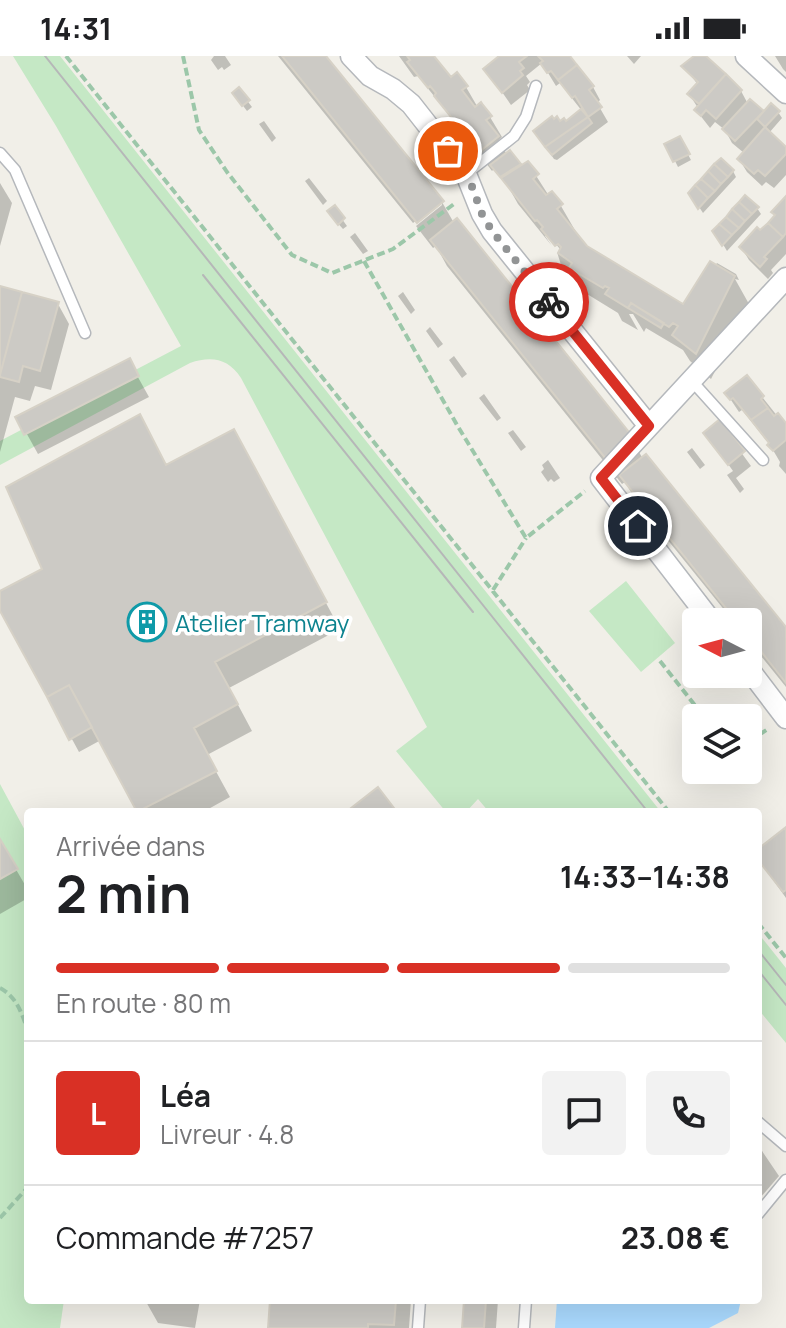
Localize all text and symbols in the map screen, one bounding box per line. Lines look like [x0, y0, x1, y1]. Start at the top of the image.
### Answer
text: 14:31 [40, 8, 112, 49]
pin [414, 117, 482, 185]
icon: bag [426, 129, 470, 173]
courier [509, 262, 589, 342]
icon: bike [527, 280, 571, 324]
pin [604, 492, 672, 560]
icon: home [616, 504, 660, 548]
building icon: Atelier Tramway [126, 601, 168, 643]
place label: Atelier Tramway [175, 606, 350, 639]
north arrow [682, 608, 762, 688]
map controls [682, 608, 762, 784]
button: layers [682, 704, 762, 784]
text: Arrivée dans [56, 828, 205, 864]
text: 14:33–14:38 [560, 856, 730, 897]
text: 2 min [56, 858, 191, 929]
text: En route · 80 m [56, 985, 231, 1021]
button: chat [542, 1071, 626, 1155]
button: phone [646, 1071, 730, 1155]
text: Léa [160, 1075, 211, 1116]
text: L [90, 1093, 106, 1134]
text: Livreur · 4.8 [160, 1116, 294, 1152]
text: Commande #7257 [56, 1217, 314, 1258]
text: 23.08 € [621, 1217, 730, 1258]

